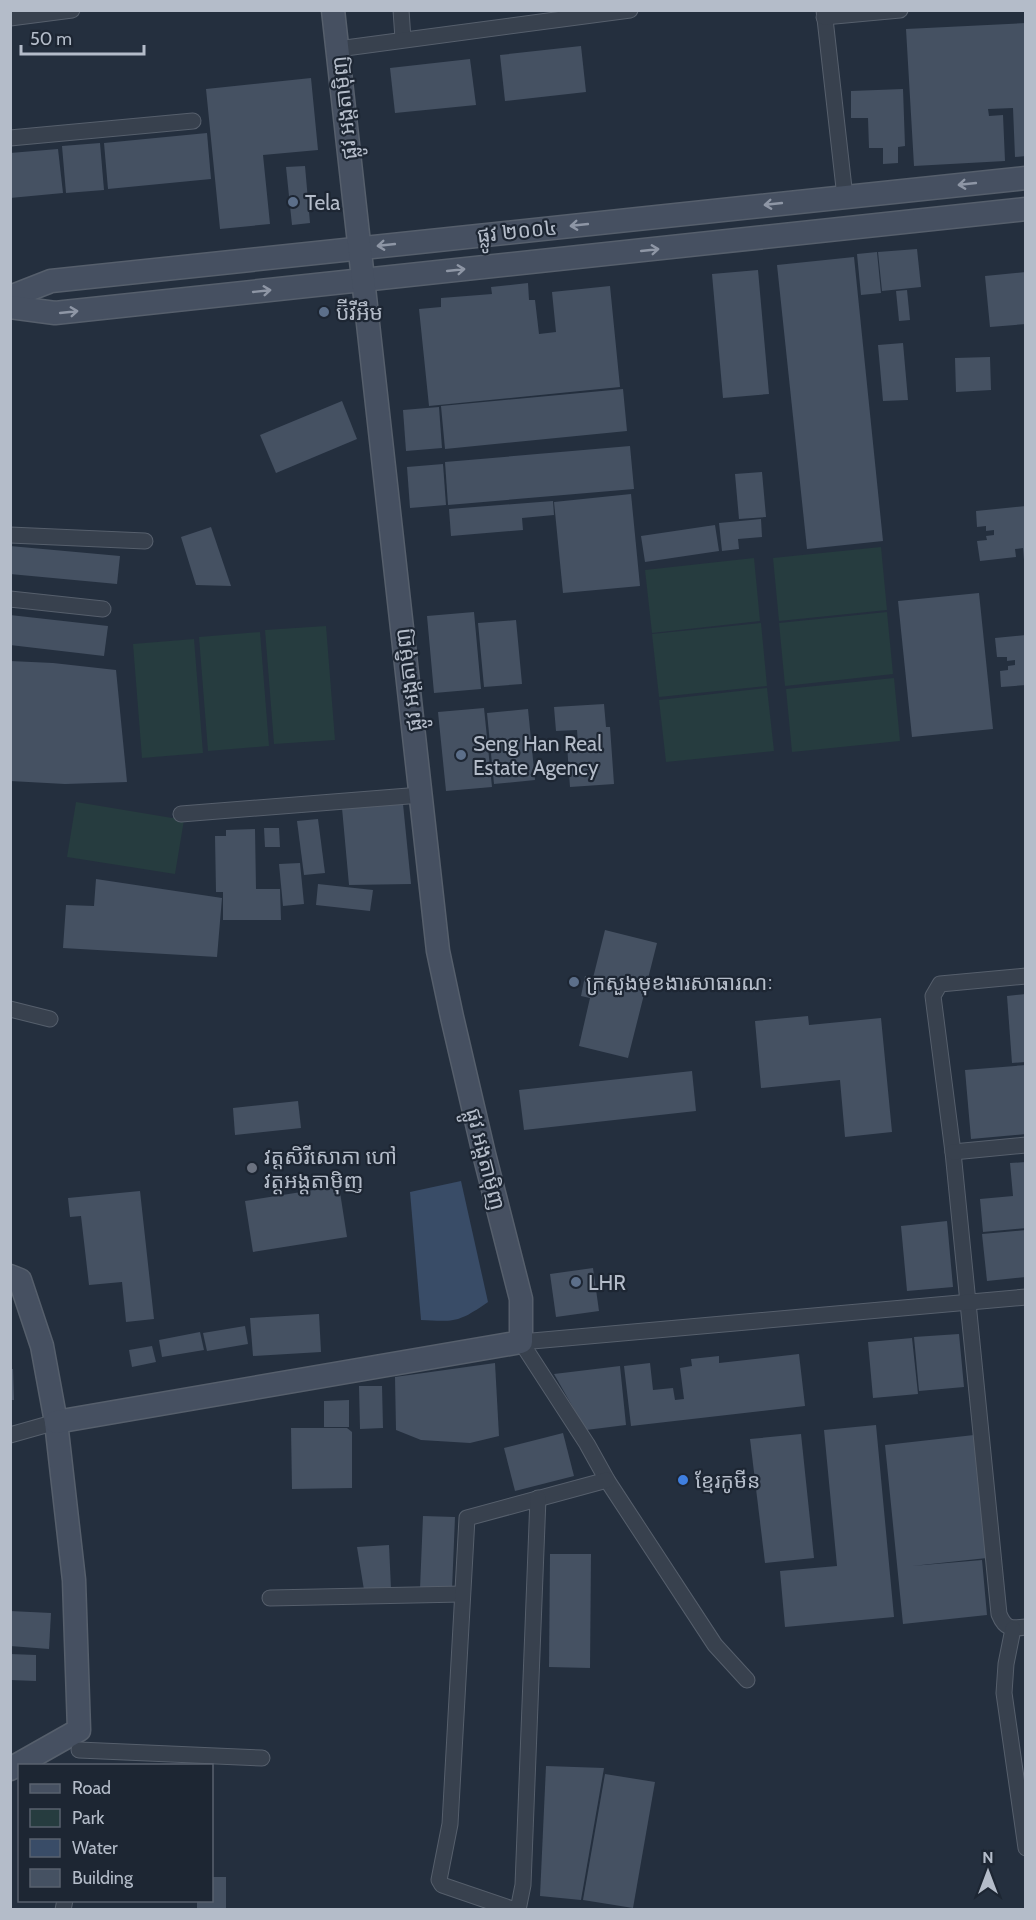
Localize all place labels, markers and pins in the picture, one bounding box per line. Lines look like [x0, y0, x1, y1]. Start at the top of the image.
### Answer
place label: Tela [305, 190, 340, 215]
marker: Tela [286, 195, 300, 209]
place label: ប៊ីវីអឹម [336, 298, 383, 325]
marker: ប៊ីវីអឹម [317, 305, 331, 319]
place label: Seng Han Real Estate Agency [473, 731, 602, 780]
marker: Seng Han Real Estate Agency [454, 748, 468, 762]
place label: ក្រសួងមុខងារសាធារណៈ [586, 970, 773, 996]
marker: ក្រសួងមុខងារសាធារណៈ [567, 975, 581, 989]
place label: វត្តសិរីសោភា ហៅ វត្តអង្តតាម៉ិញ [264, 1144, 397, 1194]
marker: វត្តសិរីសោភា ហៅ វត្តអង្តតាម៉ិញ [245, 1161, 259, 1175]
place label: LHR [588, 1270, 626, 1295]
marker: LHR [569, 1275, 583, 1289]
place label: ខ្មែរកូមីន [695, 1468, 760, 1494]
marker: ខ្មែរកូមីន [676, 1473, 690, 1487]

